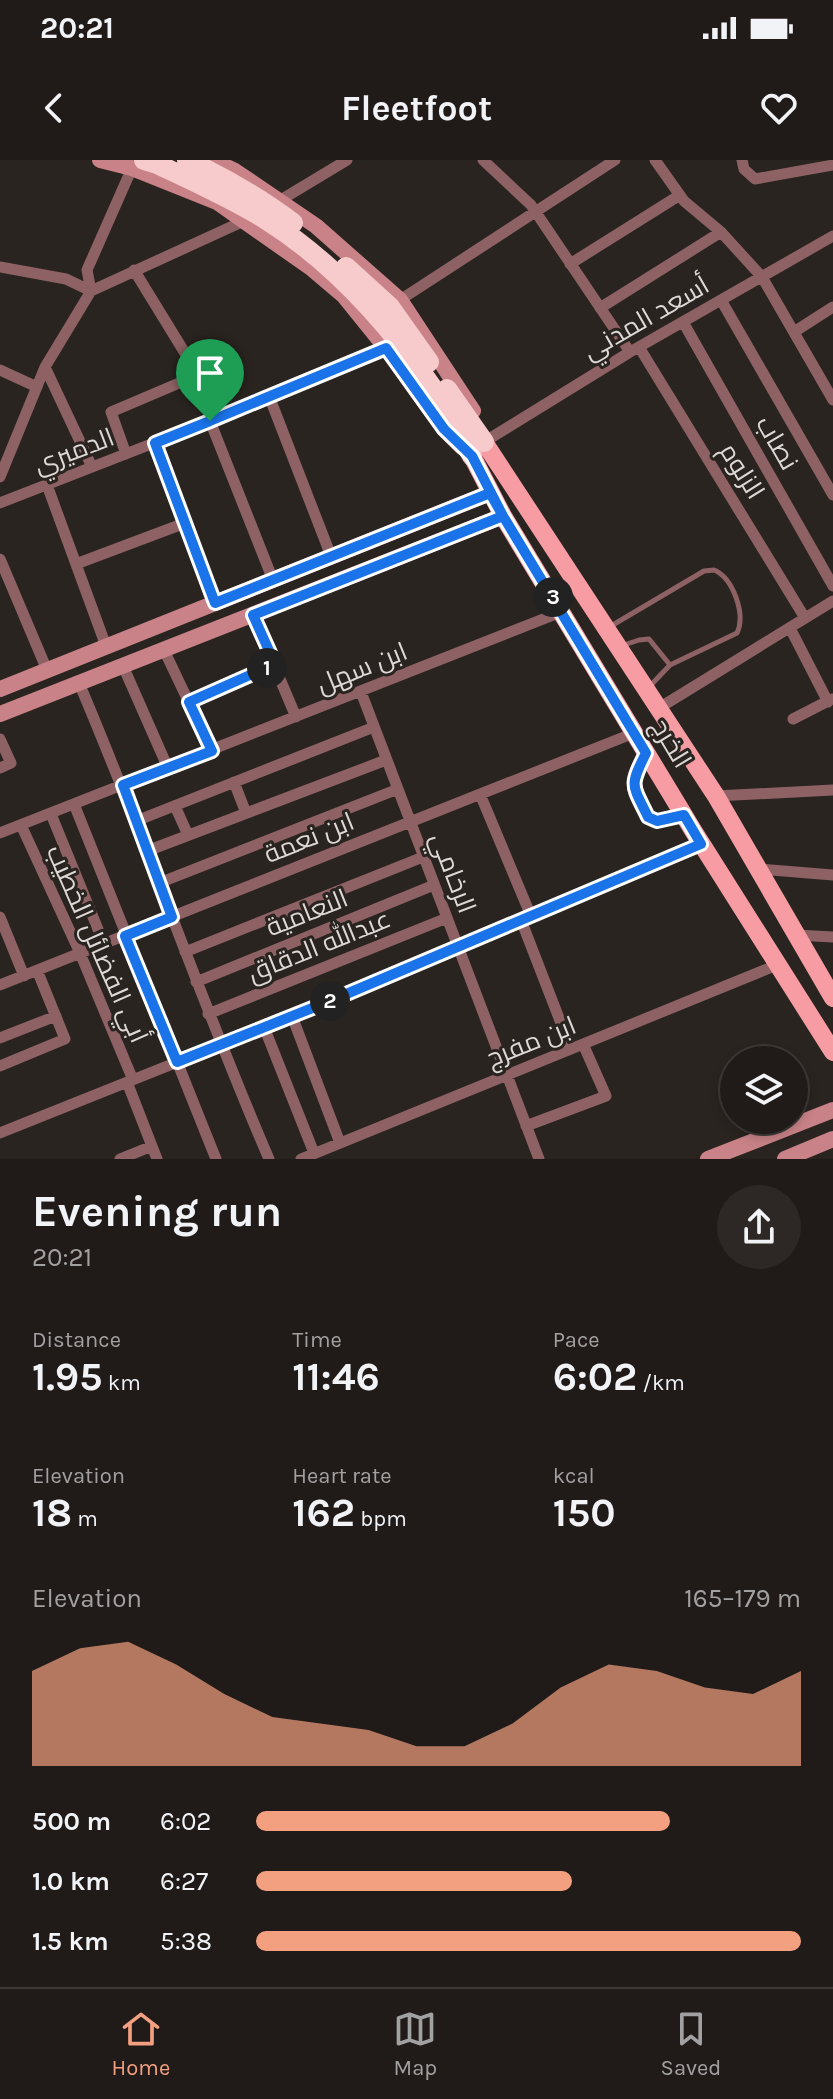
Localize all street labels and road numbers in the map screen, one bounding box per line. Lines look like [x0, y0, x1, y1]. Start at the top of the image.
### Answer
street label: أسعد المدني [576, 268, 717, 371]
street label: نصاب [749, 410, 805, 476]
street label: الدميري [29, 422, 120, 484]
street label: الزلوم [711, 437, 771, 506]
street label: ابن سهل [312, 636, 412, 700]
street label: الخرج [643, 712, 698, 774]
street label: ابن نعمة [259, 806, 359, 870]
street label: الرخامي [419, 828, 482, 919]
street label: أبي الفضائل الخطيب [35, 840, 156, 1050]
street label: النعامية [262, 883, 352, 943]
street label: عبدالله الدقاق [242, 901, 395, 989]
street label: ابن مفرج [481, 1010, 581, 1075]

